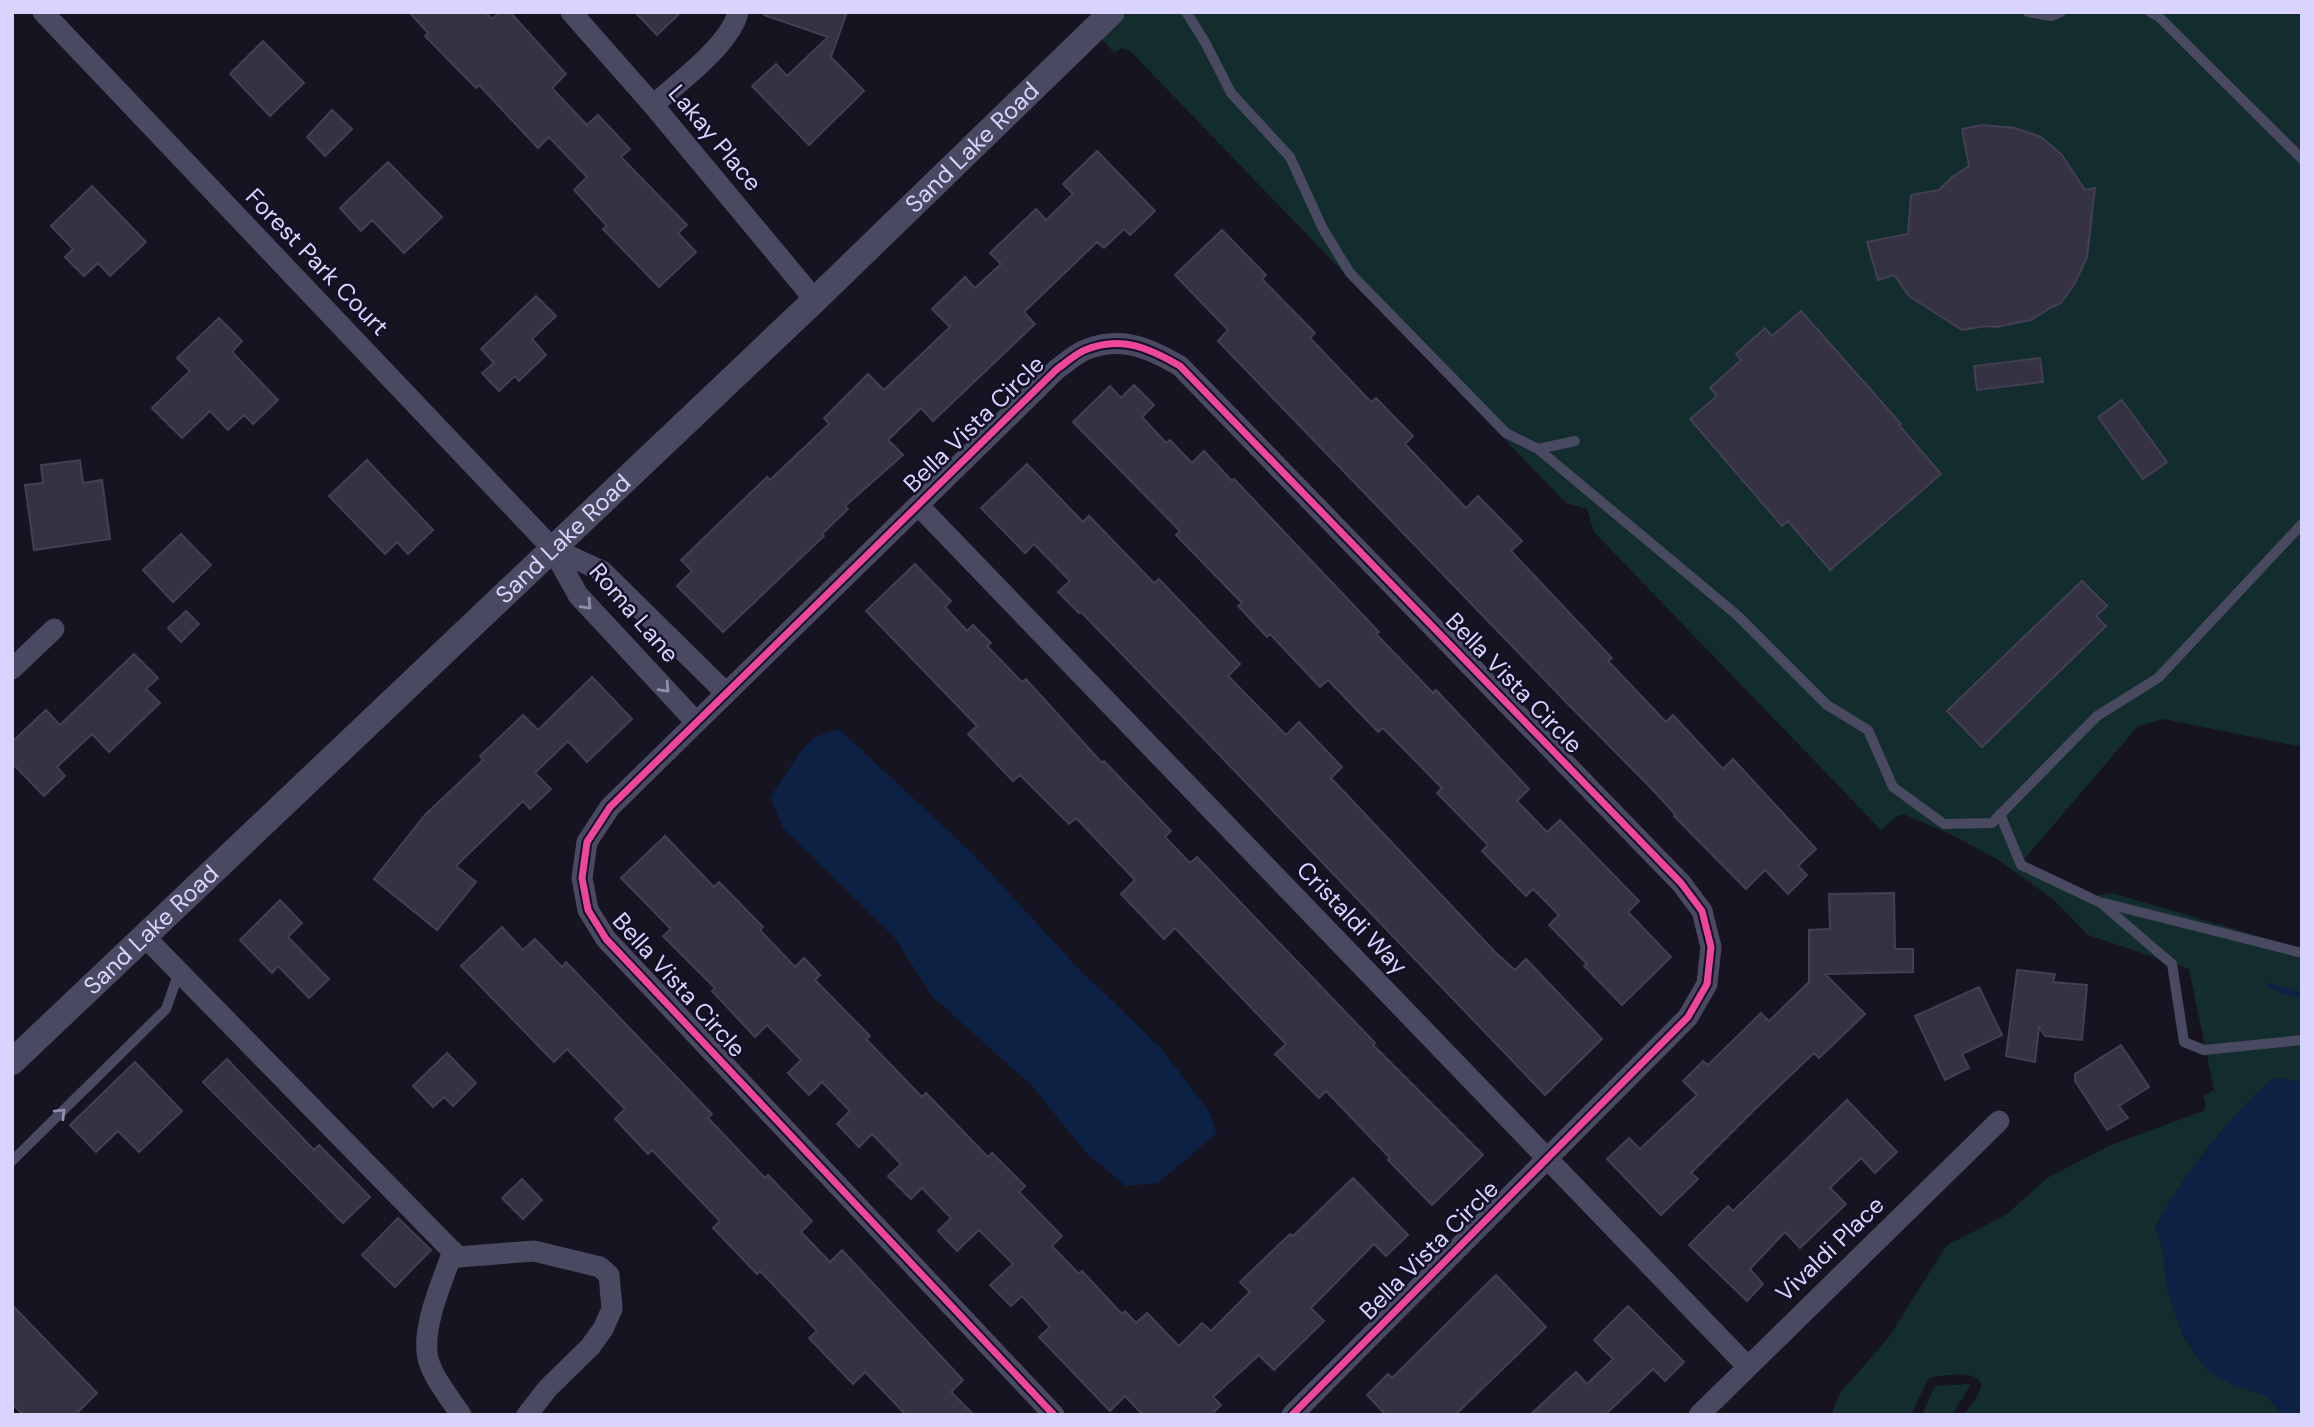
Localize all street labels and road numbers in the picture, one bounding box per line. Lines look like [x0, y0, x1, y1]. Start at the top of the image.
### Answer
street label: Sand Lake Road [898, 75, 1046, 219]
street label: Lakay Place [662, 78, 769, 197]
street label: Forest Park Court [239, 181, 396, 342]
street label: Bella Vista Circle [897, 348, 1051, 499]
street label: Sand Lake Road [489, 467, 637, 610]
street label: Roma Lane [583, 557, 686, 669]
street label: Bella Vista Circle [1439, 606, 1590, 760]
street label: Cristaldi Way [1290, 854, 1414, 981]
street label: Sand Lake Road [77, 858, 225, 1001]
street label: Bella Vista Circle [606, 906, 753, 1064]
street label: Bella Vista Circle [1352, 1173, 1505, 1326]
street label: Vivaldi Place [1769, 1189, 1890, 1308]

